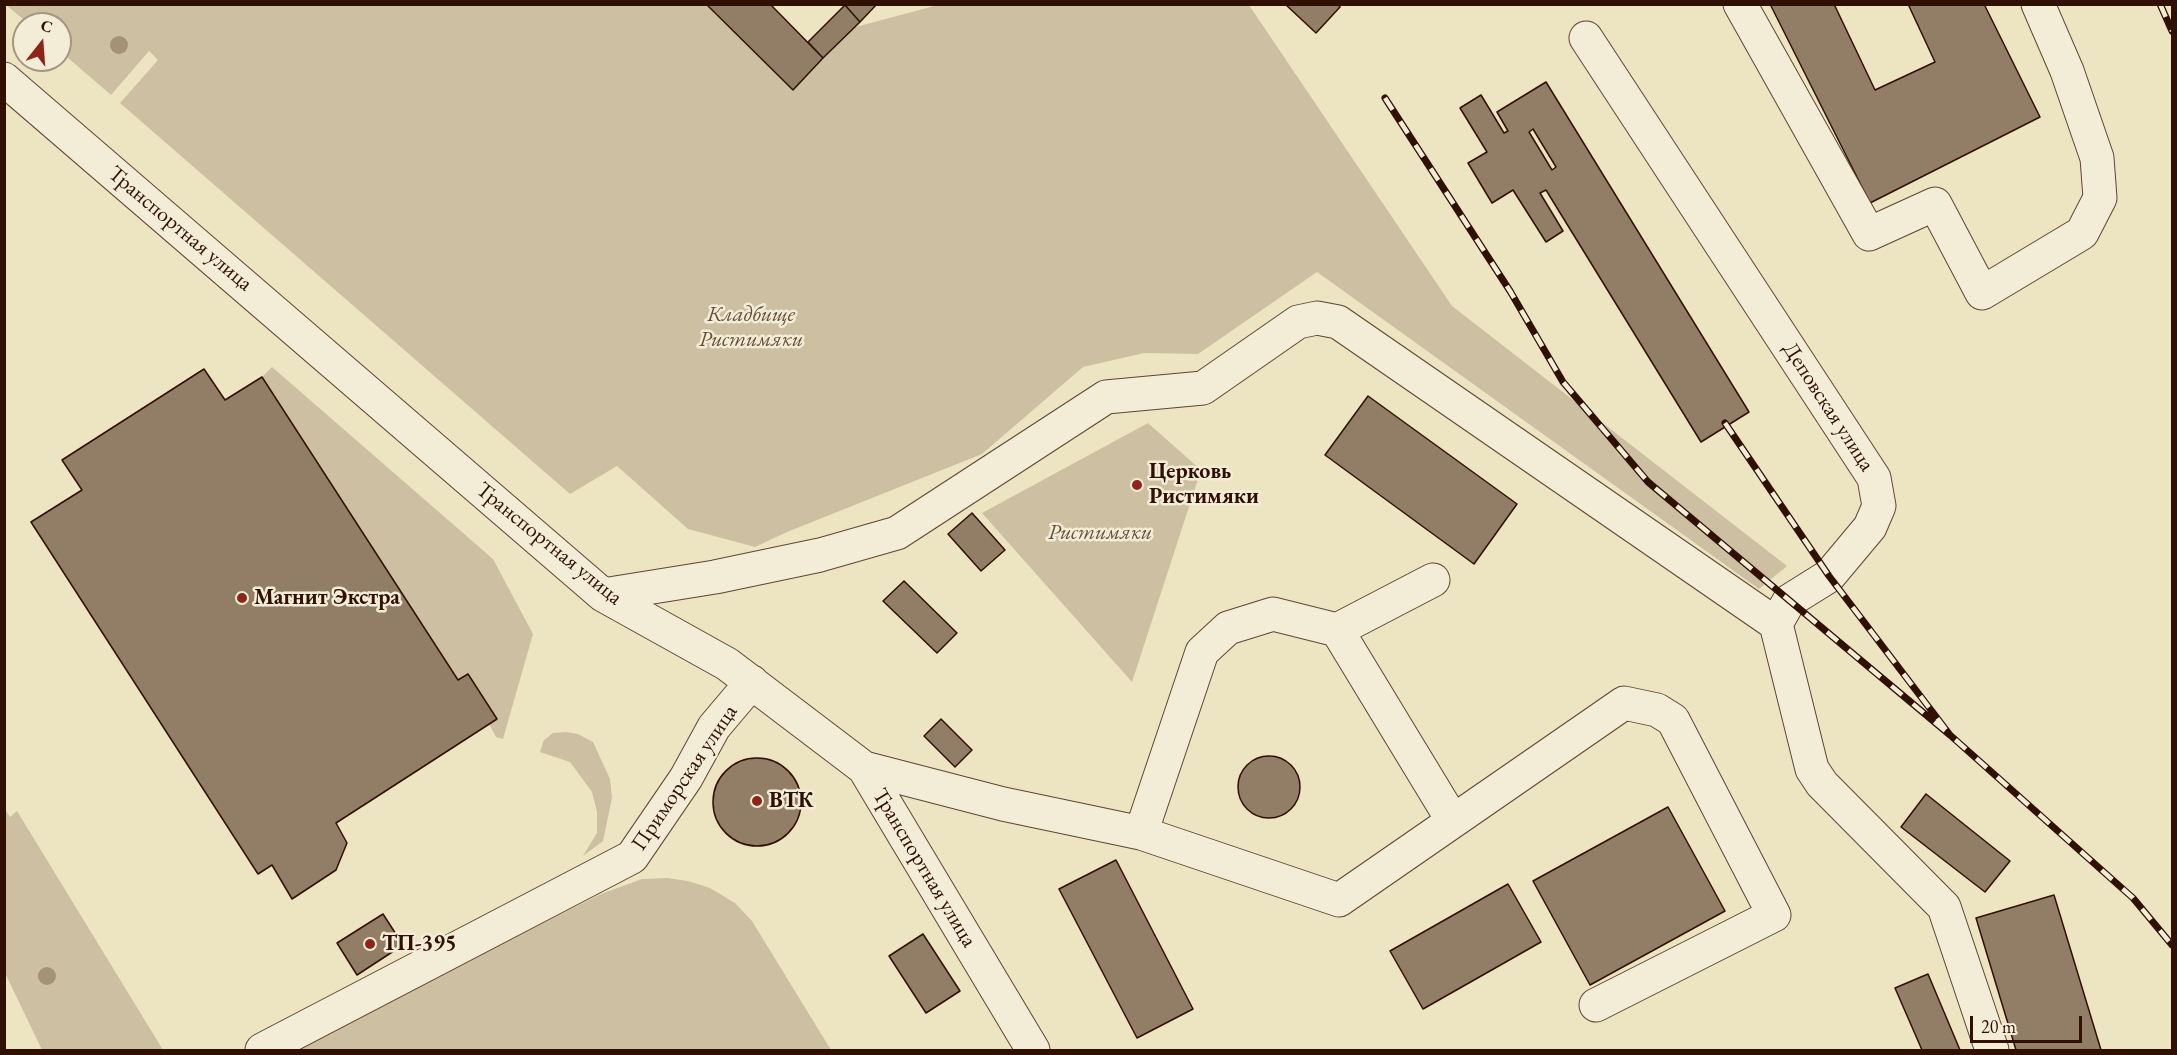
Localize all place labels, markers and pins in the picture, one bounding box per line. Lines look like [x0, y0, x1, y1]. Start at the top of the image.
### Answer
place label: Церковь Ристимяки [1149, 459, 1259, 511]
marker: Церковь Ристимяки [1130, 478, 1144, 492]
place label: Магнит Экстра [254, 585, 400, 611]
marker: Магнит Экстра [235, 591, 249, 605]
place label: ВТК [769, 788, 813, 814]
marker: ВТК [750, 794, 764, 808]
place label: ТП-395 [382, 931, 457, 957]
marker: ТП-395 [363, 937, 377, 951]

